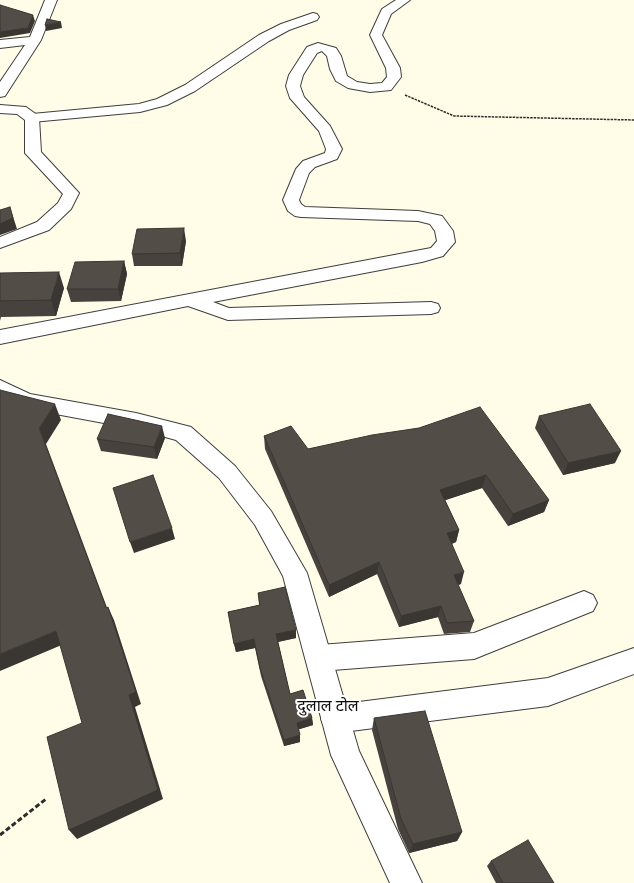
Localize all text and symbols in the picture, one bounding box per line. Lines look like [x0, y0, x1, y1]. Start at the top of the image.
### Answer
district label: दुलाल टोल [297, 697, 359, 717]

